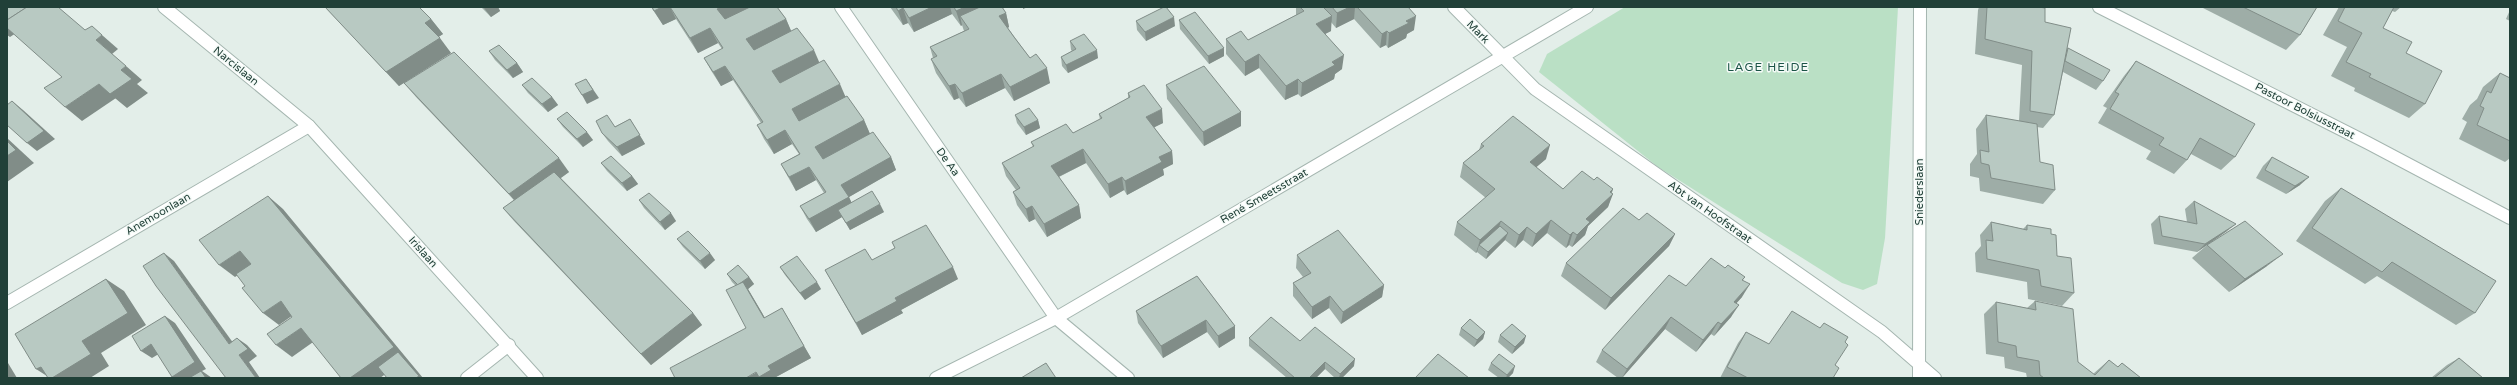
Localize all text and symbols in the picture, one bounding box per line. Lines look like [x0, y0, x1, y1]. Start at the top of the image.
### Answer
street label: Mark [1464, 18, 1492, 46]
street label: Narcislaan [211, 44, 261, 88]
district label: LAGE HEIDE [1727, 60, 1809, 74]
street label: Pastoor Bolsiusstraat [2253, 80, 2357, 142]
street label: De Aa [934, 145, 962, 179]
street label: Sniederslaan [1913, 159, 1926, 225]
street label: René Smeetsstraat [1218, 166, 1310, 226]
street label: Abt van Hoofstraat [1666, 178, 1754, 246]
street label: Anemoonlaan [123, 190, 193, 238]
street label: Irislaan [406, 234, 440, 270]

